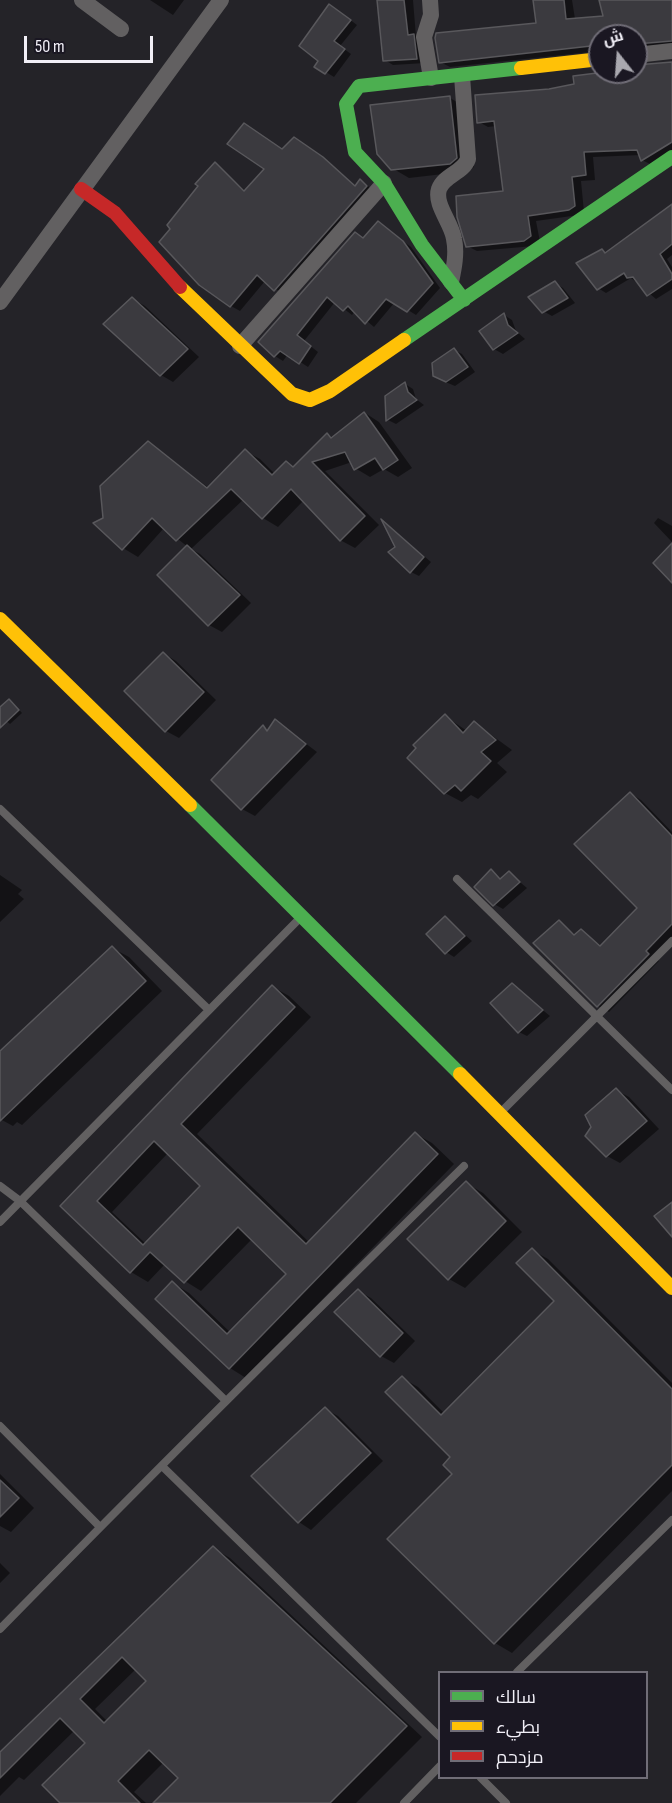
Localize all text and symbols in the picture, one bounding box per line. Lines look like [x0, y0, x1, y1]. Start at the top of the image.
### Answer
scale bar [27, 24, 156, 62]
north arrow [588, 24, 648, 84]
text: ش [601, 26, 626, 50]
text: 50 m [35, 36, 65, 57]
legend [438, 1671, 648, 1779]
text: سالك [496, 1687, 536, 1708]
text: بطيء [496, 1717, 540, 1738]
text: مزدحم [496, 1747, 544, 1768]

